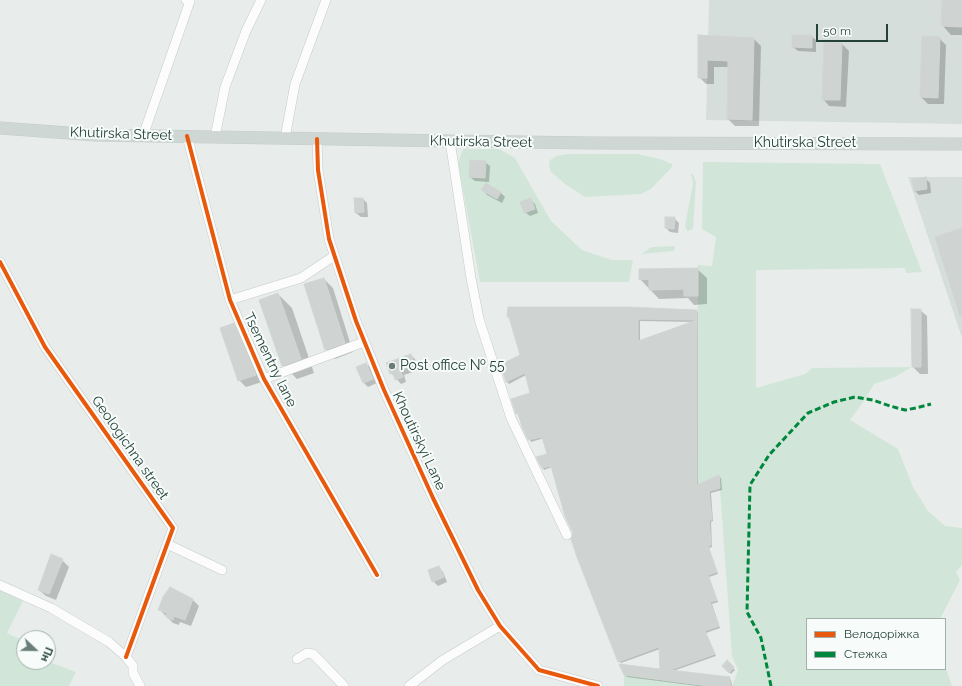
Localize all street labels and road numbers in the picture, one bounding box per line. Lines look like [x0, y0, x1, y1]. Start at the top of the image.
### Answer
street label: Khutirska Street [70, 124, 172, 144]
street label: Khutirska Street [430, 133, 532, 151]
street label: Khutirska Street [754, 135, 856, 151]
street label: Tsementny lane [240, 310, 300, 410]
street label: Khoutirskyi Lane [389, 389, 449, 493]
street label: Geologichna street [88, 393, 172, 503]

